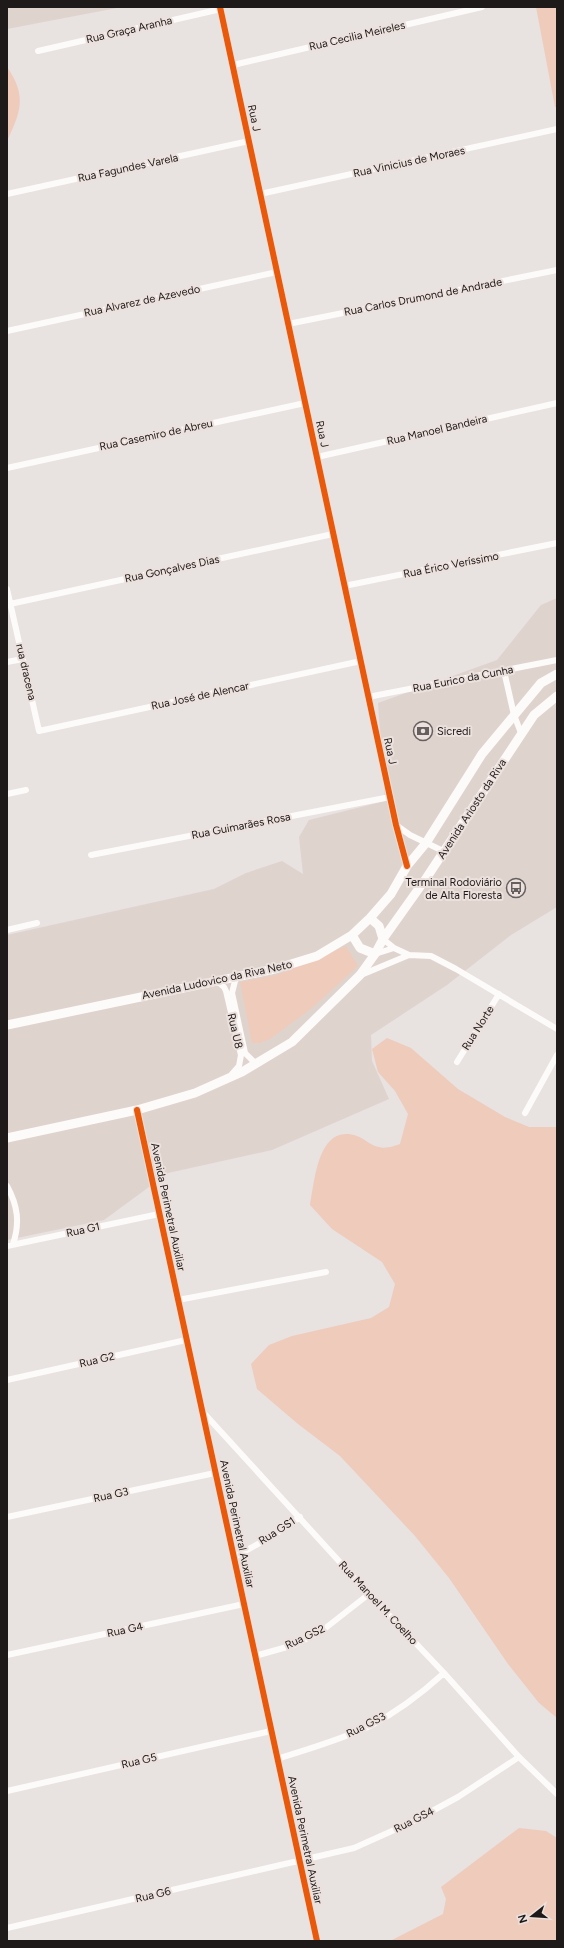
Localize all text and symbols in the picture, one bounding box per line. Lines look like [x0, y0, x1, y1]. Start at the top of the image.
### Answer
street label: Rua Graça Aranha [85, 14, 173, 46]
street label: Rua Cecilia Meireles [308, 19, 406, 53]
street label: Rua J [245, 103, 263, 133]
street label: Rua Vinicius de Moraes [352, 144, 466, 180]
street label: Rua Fagundes Varela [77, 151, 179, 185]
street label: Rua Carlos Drumond de Andrade [343, 275, 503, 319]
street label: Rua Alvarez de Azevedo [83, 282, 201, 320]
street label: Rua Manoel Bandeira [385, 412, 489, 448]
street label: Rua Casemiro de Abreu [98, 417, 214, 453]
street label: Rua J [313, 419, 331, 449]
street label: Rua Érico Veríssimo [402, 549, 500, 581]
street label: Rua Gonçalves Dias [123, 553, 221, 585]
street label: rua dracena [13, 642, 39, 702]
street label: Rua Eurico da Cunha [412, 663, 514, 695]
street label: Rua José de Alencar [150, 679, 250, 713]
bank icon: Sicredi [412, 720, 434, 742]
place label: Sicredi [437, 725, 471, 738]
street label: Rua J [381, 736, 399, 766]
street label: Avenida Ariosto da Riva [435, 757, 509, 861]
street label: Rua Guimarães Rosa [190, 810, 292, 842]
place label: Terminal Rodoviário de Alta Floresta [406, 876, 502, 902]
bus stop icon: Terminal Rodoviário de Alta Floresta [505, 877, 527, 899]
street label: Avenida Ludovico da Riva Neto [141, 958, 293, 1002]
street label: Rua Norte [459, 1003, 497, 1053]
street label: Rua U8 [225, 1012, 245, 1050]
street label: Avenida Perimetral Auxiliar [148, 1142, 188, 1272]
street label: Rua G1 [65, 1220, 101, 1240]
street label: Rua G2 [78, 1350, 116, 1370]
street label: Avenida Perimetral Auxiliar [217, 1459, 257, 1589]
street label: Rua G3 [92, 1485, 130, 1505]
street label: Rua GS1 [256, 1514, 298, 1548]
street label: Rua Manoel M. Coelho [336, 1559, 420, 1647]
street label: Rua G4 [106, 1620, 144, 1640]
street label: Rua GS2 [283, 1622, 327, 1652]
street label: Rua GS3 [344, 1710, 388, 1740]
street label: Rua G5 [120, 1751, 158, 1771]
street label: Avenida Perimetral Auxiliar [285, 1775, 325, 1905]
street label: Rua GS4 [392, 1804, 436, 1836]
street label: Rua G6 [134, 1885, 172, 1905]
north arrow [512, 1896, 552, 1936]
text: N [515, 1913, 530, 1925]

